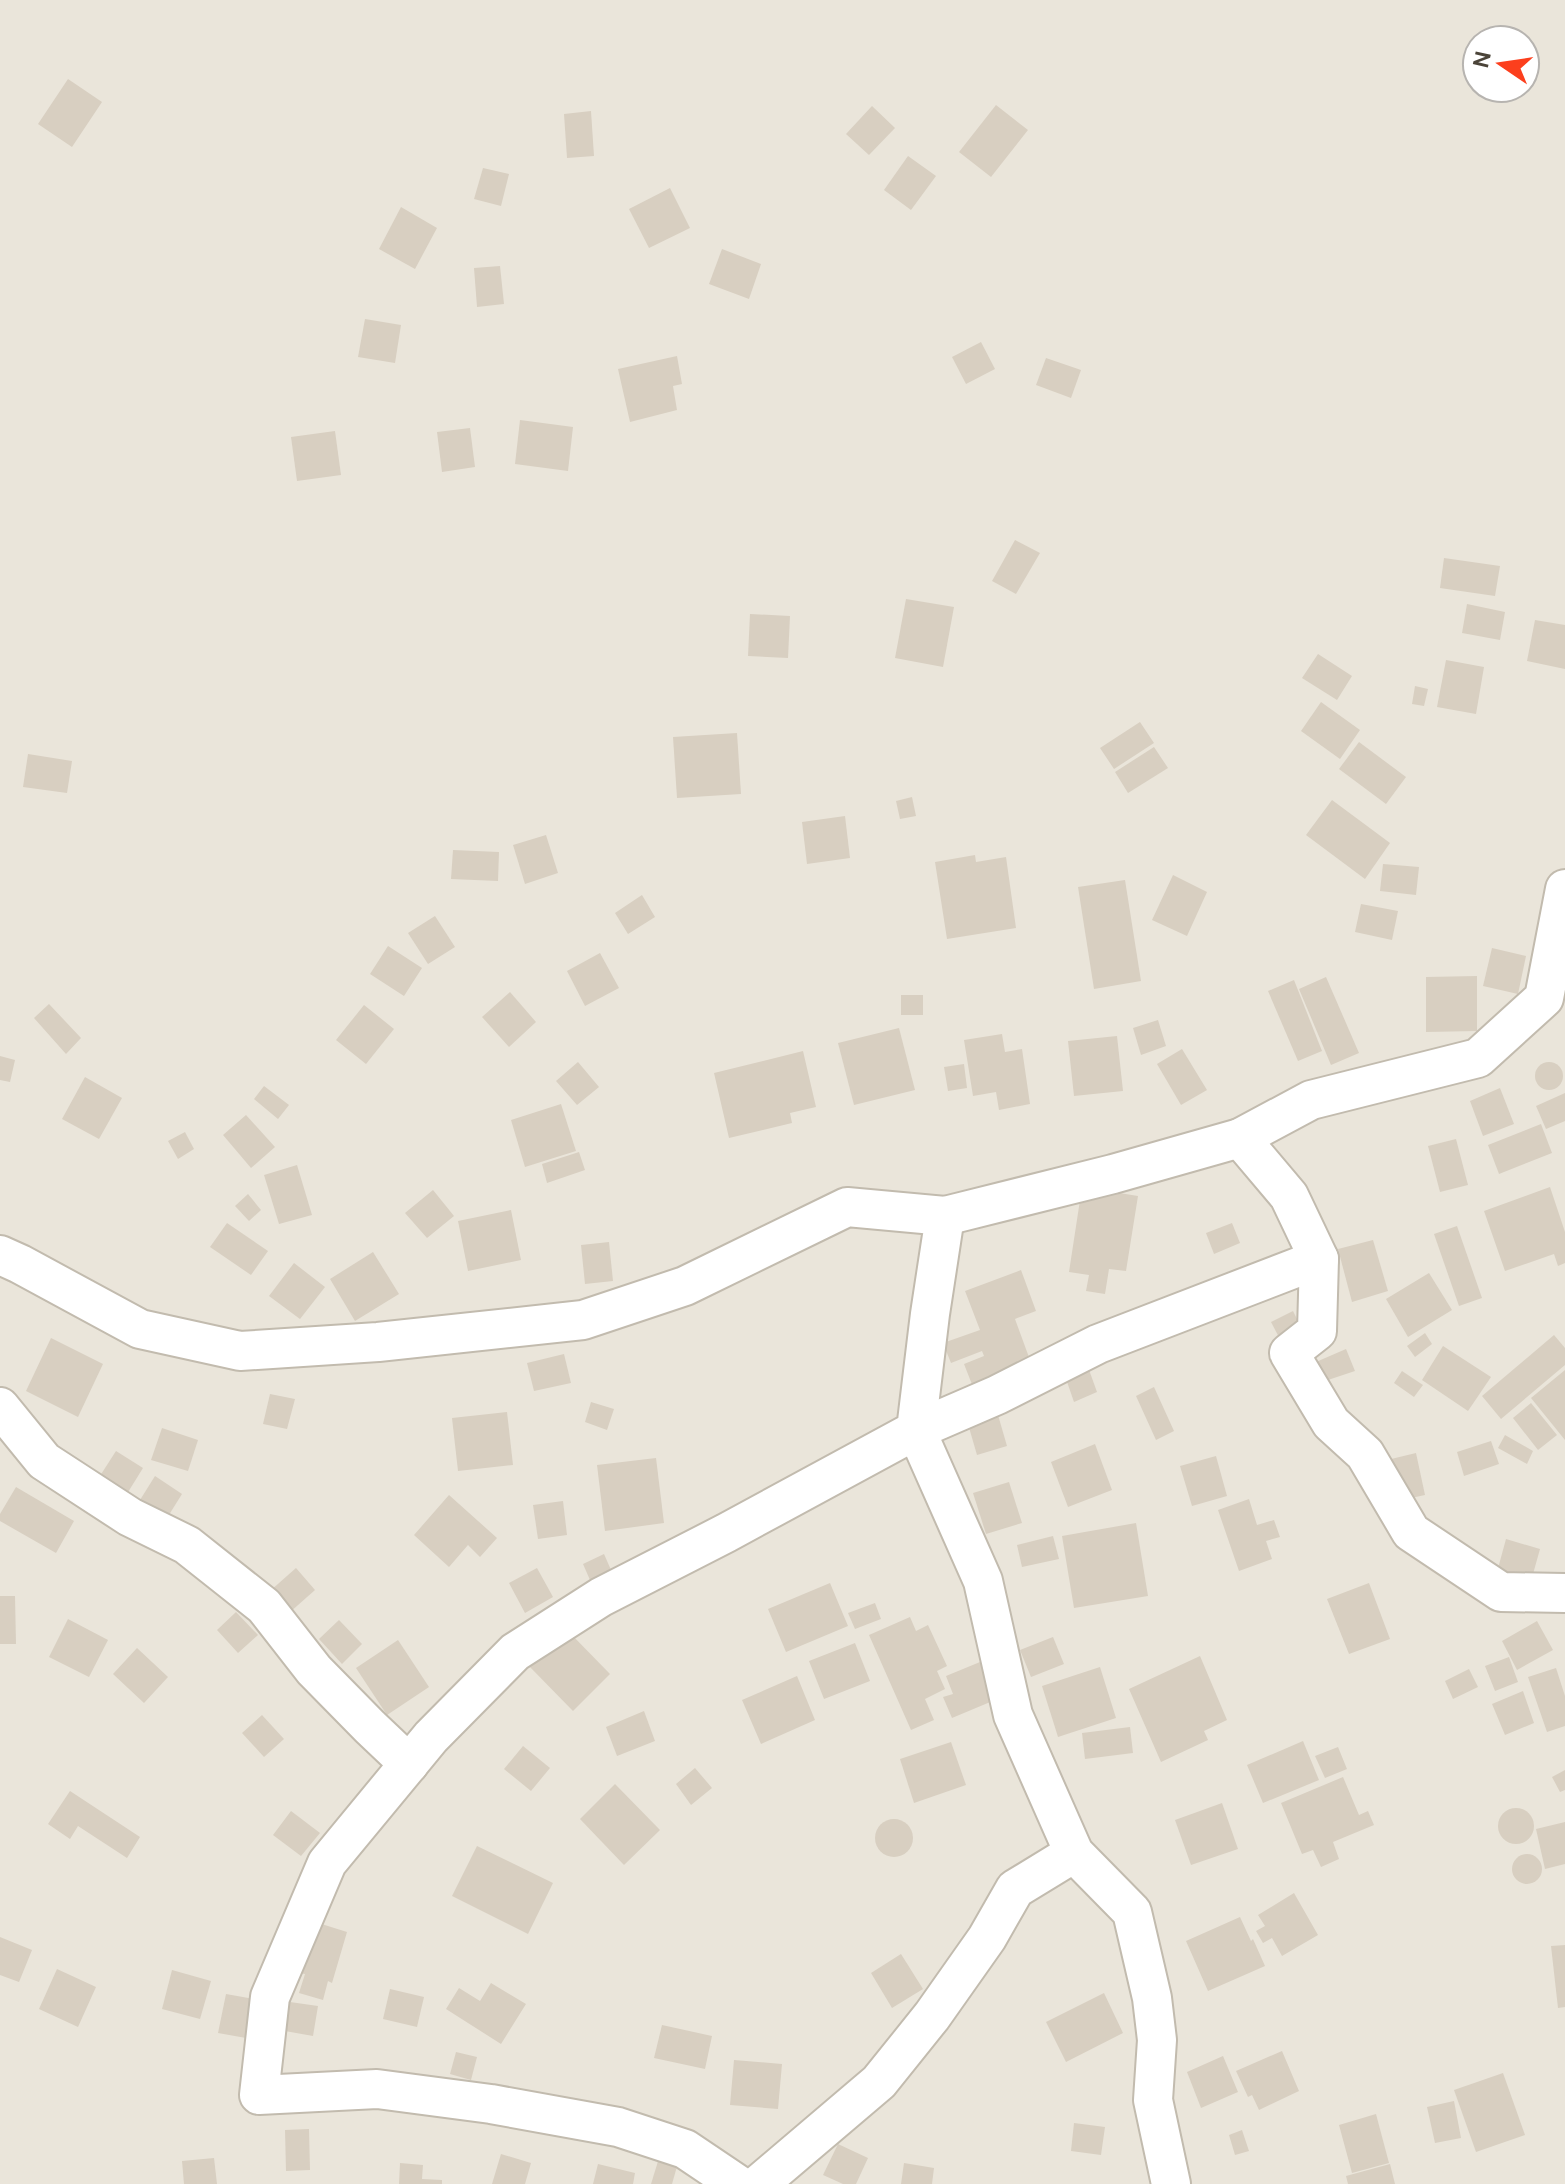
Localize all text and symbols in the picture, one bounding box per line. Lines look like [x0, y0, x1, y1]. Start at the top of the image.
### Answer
north arrow [1461, 24, 1541, 104]
text: N [1466, 49, 1498, 71]

